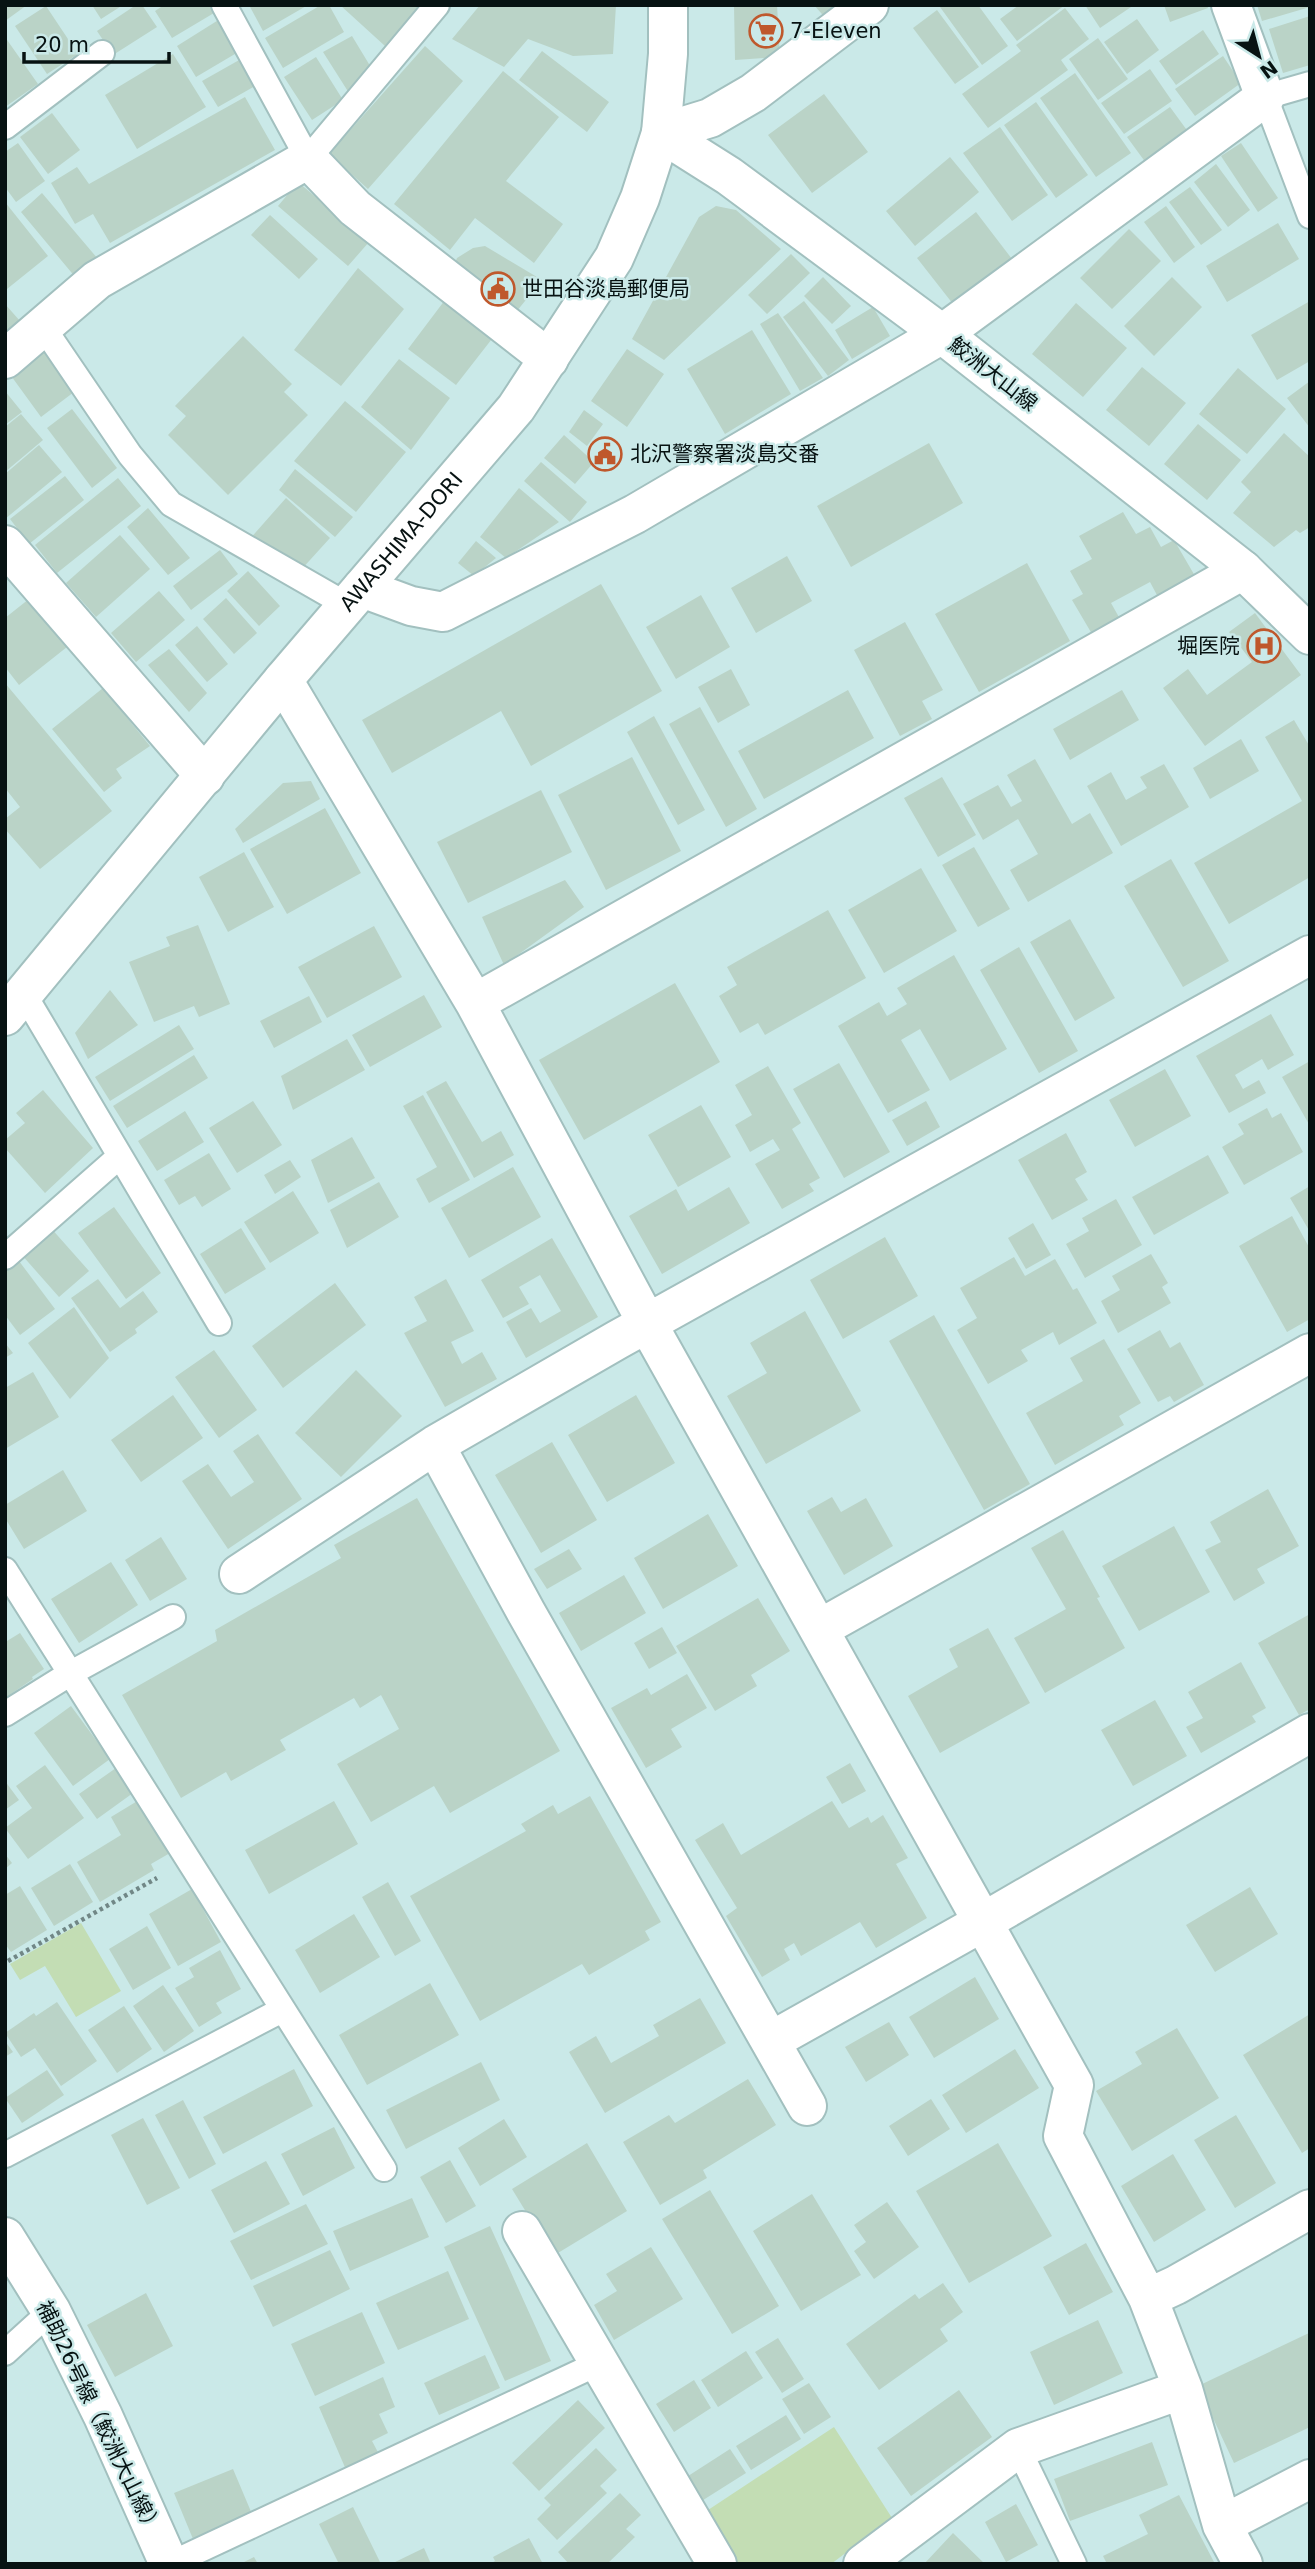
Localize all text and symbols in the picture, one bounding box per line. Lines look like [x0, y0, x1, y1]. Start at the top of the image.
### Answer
supermarket icon: 7-Eleven [747, 12, 785, 50]
place label: 7-Eleven [790, 19, 882, 43]
scale bar [24, 21, 170, 65]
north arrow [1224, 21, 1294, 91]
text: 20 m [35, 33, 89, 57]
text: N [1256, 56, 1282, 83]
public building icon: 世田谷淡島郵便局 [479, 270, 517, 308]
place label: 世田谷淡島郵便局 [522, 277, 690, 301]
street label: 鮫洲大山線 [944, 332, 1042, 416]
public building icon: 北沢警察署淡島交番 [586, 435, 624, 473]
place label: 北沢警察署淡島交番 [630, 442, 819, 466]
street label: AWASHIMA-DORI [335, 467, 468, 616]
hospital icon: 堀医院 [1245, 627, 1283, 665]
place label: 堀医院 [1177, 634, 1240, 658]
street label: 補助26号線（鮫洲大山線） [32, 2297, 166, 2539]

